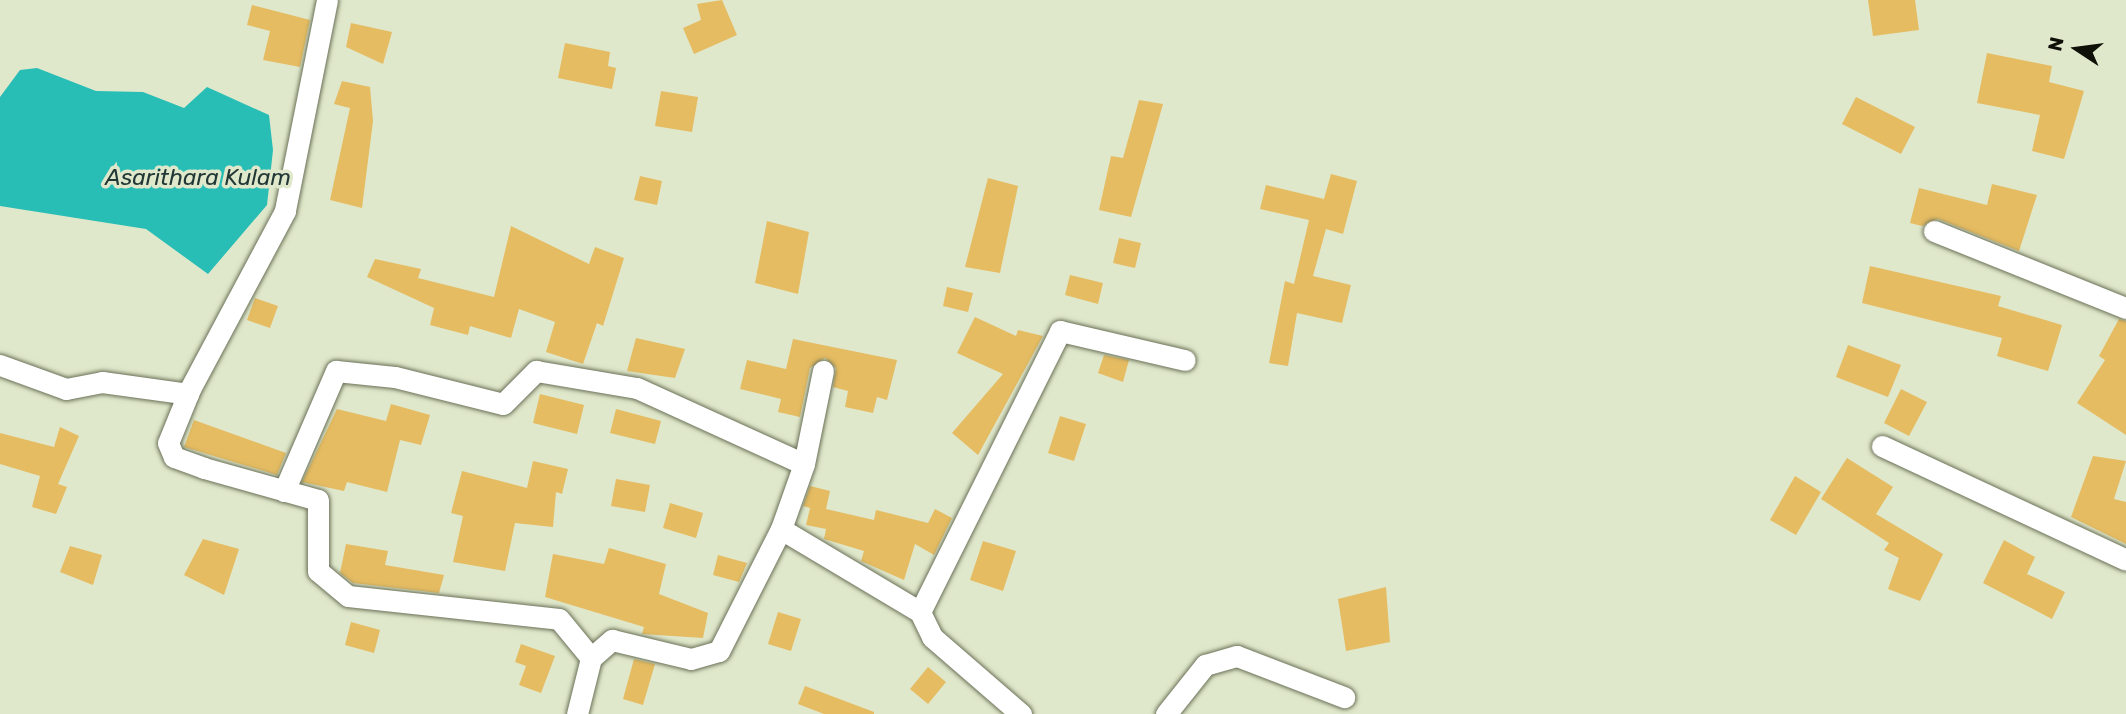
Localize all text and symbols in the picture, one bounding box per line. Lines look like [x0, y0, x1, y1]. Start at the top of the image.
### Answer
north arrow [2042, 14, 2112, 84]
text: N [2043, 35, 2069, 53]
water label: Asarithara Kulam [105, 163, 291, 191]

